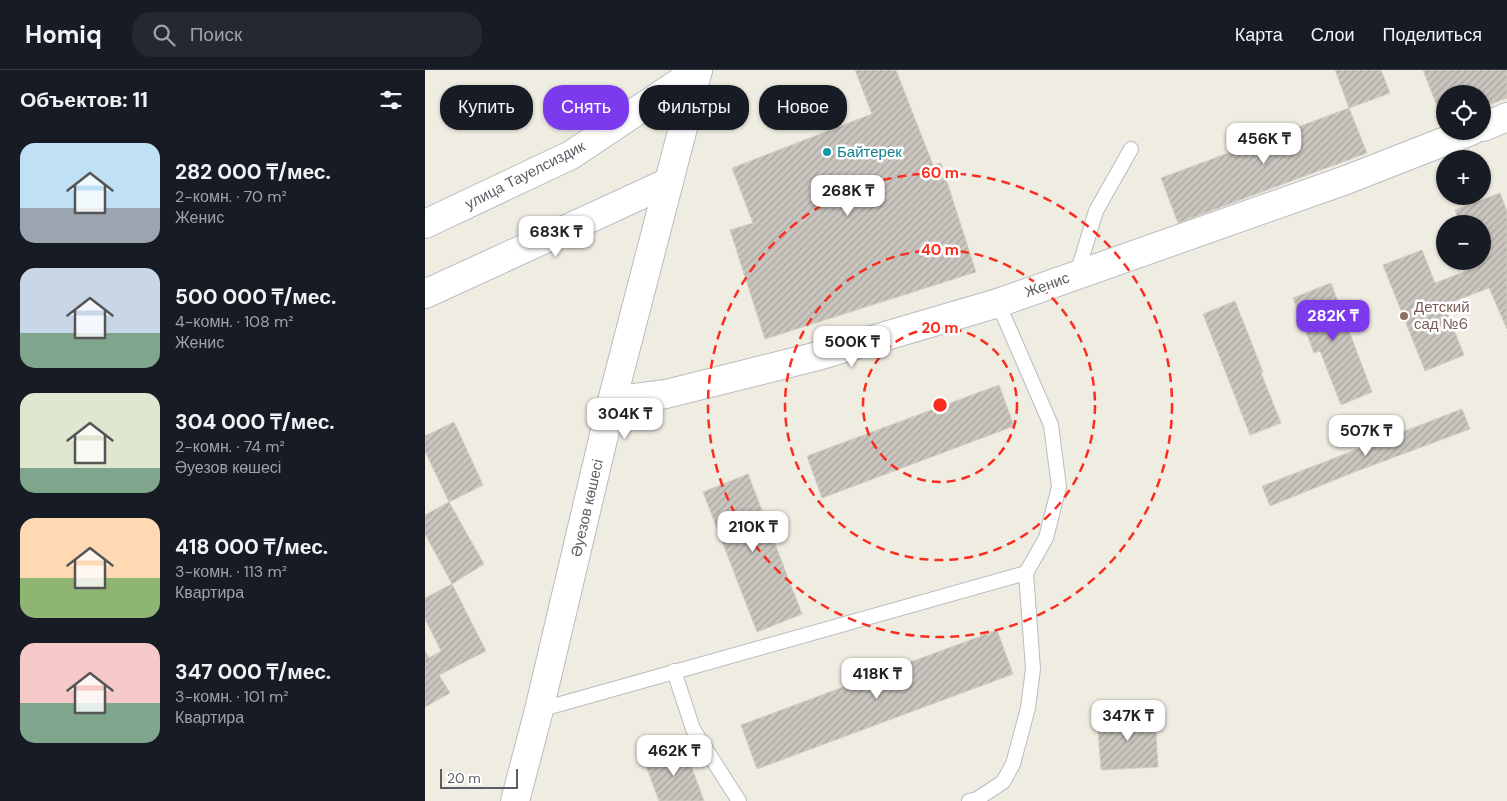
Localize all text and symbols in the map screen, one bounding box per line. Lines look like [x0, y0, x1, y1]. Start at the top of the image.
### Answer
search box [132, 12, 482, 57]
text: Homiq [25, 19, 102, 50]
icon: search [150, 21, 178, 49]
text: Поиск [190, 22, 242, 47]
text: Карта [1235, 23, 1283, 47]
text: Слои [1311, 23, 1355, 47]
text: Поделиться [1383, 23, 1482, 47]
chip: Купить [440, 85, 533, 130]
chip: Снять [543, 85, 629, 130]
chip: Фильтры [639, 85, 749, 130]
chip: Новое [759, 85, 847, 130]
map controls [1436, 85, 1491, 270]
button: locate [1436, 85, 1491, 140]
text: Объектов: 11 [20, 86, 148, 114]
icon: filters [377, 86, 405, 114]
pin: 456K ₸ [1223, 122, 1305, 165]
text: 456K ₸ [1237, 128, 1291, 149]
street label: улица Тауелсиздик [462, 136, 589, 214]
place label: Байтерек [837, 142, 902, 162]
marker: Байтерек [821, 146, 833, 158]
button: + [1436, 150, 1491, 205]
text: 282 000 ₸/мес. [175, 158, 331, 186]
icon: home [60, 163, 120, 223]
text: 60 m [921, 163, 959, 183]
pin: 268K ₸ [807, 174, 889, 217]
text: 268K ₸ [822, 180, 874, 201]
text: 2-комн. · 70 m² [175, 186, 287, 207]
text: Женис [175, 207, 224, 228]
button: − [1436, 215, 1491, 270]
pin: 683K ₸ [515, 216, 597, 258]
text: 683K ₸ [530, 221, 582, 242]
text: 40 m [921, 240, 959, 260]
street label: Женис [1022, 268, 1073, 302]
text: 500 000 ₸/мес. [175, 283, 336, 311]
icon: home [60, 288, 120, 348]
place label: Детский сад №6 [1414, 297, 1470, 334]
pin: 282K ₸ [1292, 300, 1374, 342]
text: 282K ₸ [1307, 305, 1359, 326]
marker: Детский сад №6 [1398, 310, 1410, 322]
text: 4-комн. · 108 m² [175, 311, 294, 332]
text: 20 m [922, 318, 958, 338]
pin: 500K ₸ [811, 326, 893, 368]
text: 500K ₸ [824, 331, 880, 352]
text: Женис [175, 332, 224, 353]
centre of rings [931, 396, 949, 414]
pin: 304K ₸ [584, 398, 666, 440]
text: 304K ₸ [598, 403, 652, 424]
text: 304 000 ₸/мес. [175, 408, 335, 436]
icon: home [60, 413, 120, 473]
pin: 507K ₸ [1325, 414, 1407, 457]
text: 507K ₸ [1340, 420, 1392, 441]
text: 2-комн. · 74 m² [175, 436, 285, 457]
text: Әуезов көшесі [175, 457, 281, 478]
street label: Әуезов көшесі [566, 457, 608, 559]
pin: 210K ₸ [712, 510, 794, 553]
text: 210K ₸ [728, 516, 778, 537]
text: 418 000 ₸/мес. [175, 533, 328, 561]
icon: home [60, 538, 120, 598]
text: 3-комн. · 113 m² [175, 561, 287, 582]
text: Квартира [175, 582, 244, 603]
text: 347 000 ₸/мес. [175, 658, 331, 686]
pin: 418K ₸ [836, 658, 918, 700]
icon: home [60, 663, 120, 723]
text: 418K ₸ [852, 663, 902, 684]
text: 3-комн. · 101 m² [175, 686, 289, 707]
pin: 347K ₸ [1087, 700, 1169, 742]
text: 347K ₸ [1102, 705, 1154, 726]
text: Квартира [175, 707, 244, 728]
pin: 462K ₸ [633, 734, 715, 777]
text: 462K ₸ [648, 740, 700, 761]
scale bar [440, 766, 517, 789]
text: 20 m [447, 769, 481, 787]

